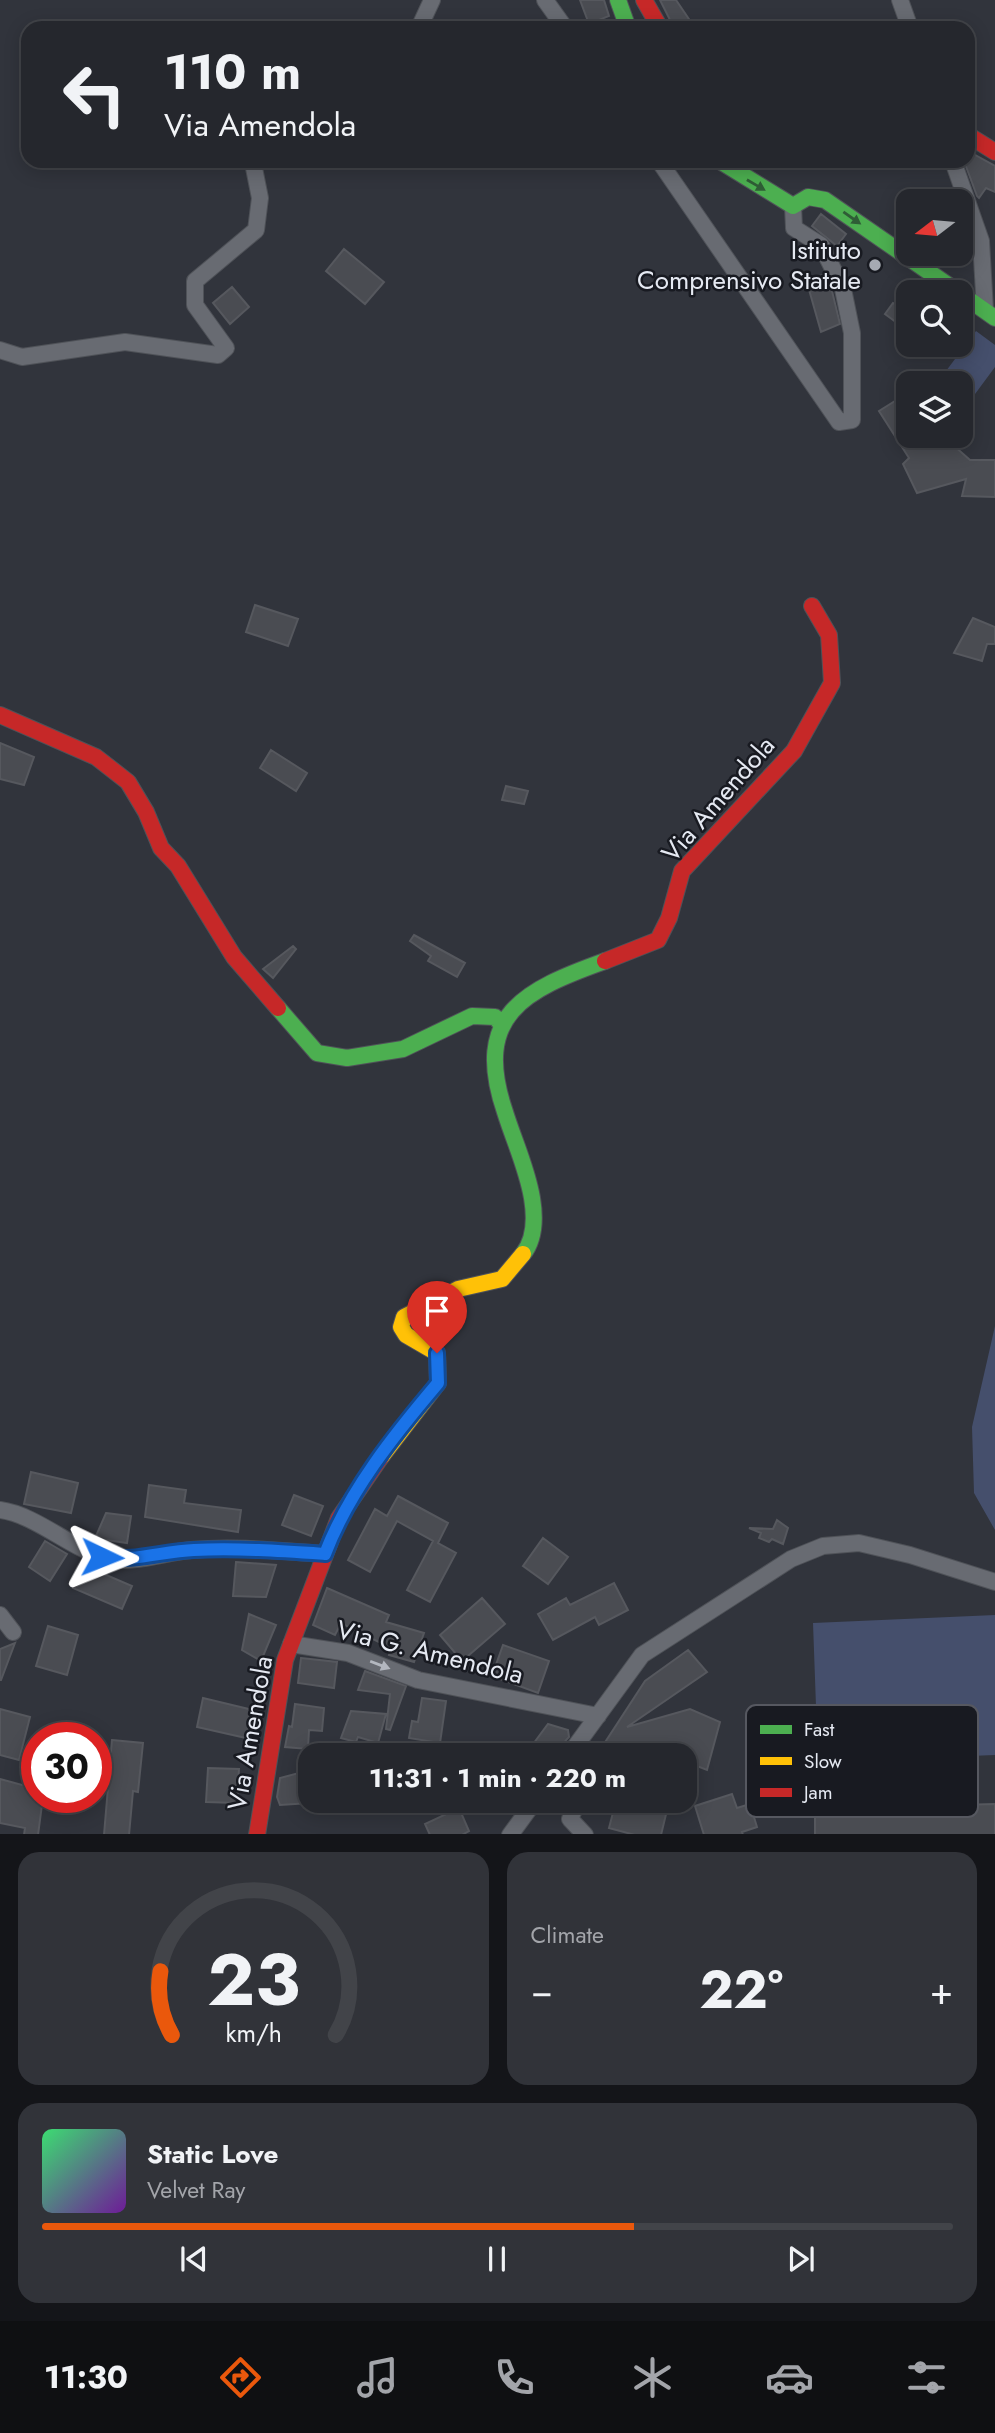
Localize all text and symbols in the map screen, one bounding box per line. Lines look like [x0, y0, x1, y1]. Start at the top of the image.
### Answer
text: 110 m [164, 37, 301, 107]
icon: left [49, 49, 140, 140]
text: Via Amendola [164, 102, 356, 148]
one-way arrow [746, 179, 765, 191]
north arrow [896, 189, 973, 266]
map controls [896, 189, 973, 448]
one-way arrow [843, 211, 861, 225]
place label: Istituto Comprensivo Statale [637, 231, 861, 299]
marker: Istituto Comprensivo Statale [867, 257, 883, 273]
button: search [896, 280, 973, 357]
button: layers [896, 371, 973, 448]
street label: Via Amendola [652, 728, 784, 870]
pin [407, 1281, 467, 1353]
icon: arrive [418, 1292, 456, 1330]
position arrow [65, 1520, 139, 1594]
street label: Via G. Amendola [333, 1610, 527, 1694]
street label: Via Amendola [218, 1653, 282, 1813]
one-way arrow [370, 1660, 391, 1671]
legend [746, 1705, 978, 1817]
text: Fast [804, 1716, 835, 1743]
speed limit sign: 30 [21, 1722, 112, 1813]
text: Slow [804, 1748, 842, 1775]
text: 11:31 · 1 min · 220 m [369, 1759, 626, 1797]
text: Jam [801, 1779, 833, 1806]
text: Climate [531, 1918, 604, 1952]
text: 23 [207, 1927, 300, 2032]
text: 22° [699, 1952, 783, 2028]
text: − [531, 1963, 553, 2018]
text: + [930, 1963, 953, 2018]
text: km/h [225, 2014, 282, 2050]
text: Static Love [147, 2135, 279, 2173]
text: Velvet Ray [147, 2173, 245, 2207]
icon: previous [175, 2240, 213, 2278]
icon: pause [478, 2240, 516, 2278]
icon: next [782, 2240, 820, 2278]
icon: directions [216, 2353, 265, 2402]
icon: music [353, 2353, 402, 2402]
icon: phone [490, 2353, 539, 2402]
icon: climate [628, 2353, 677, 2402]
icon: car [765, 2353, 814, 2402]
icon: filters [902, 2353, 951, 2402]
text: 11:30 [44, 2354, 128, 2400]

